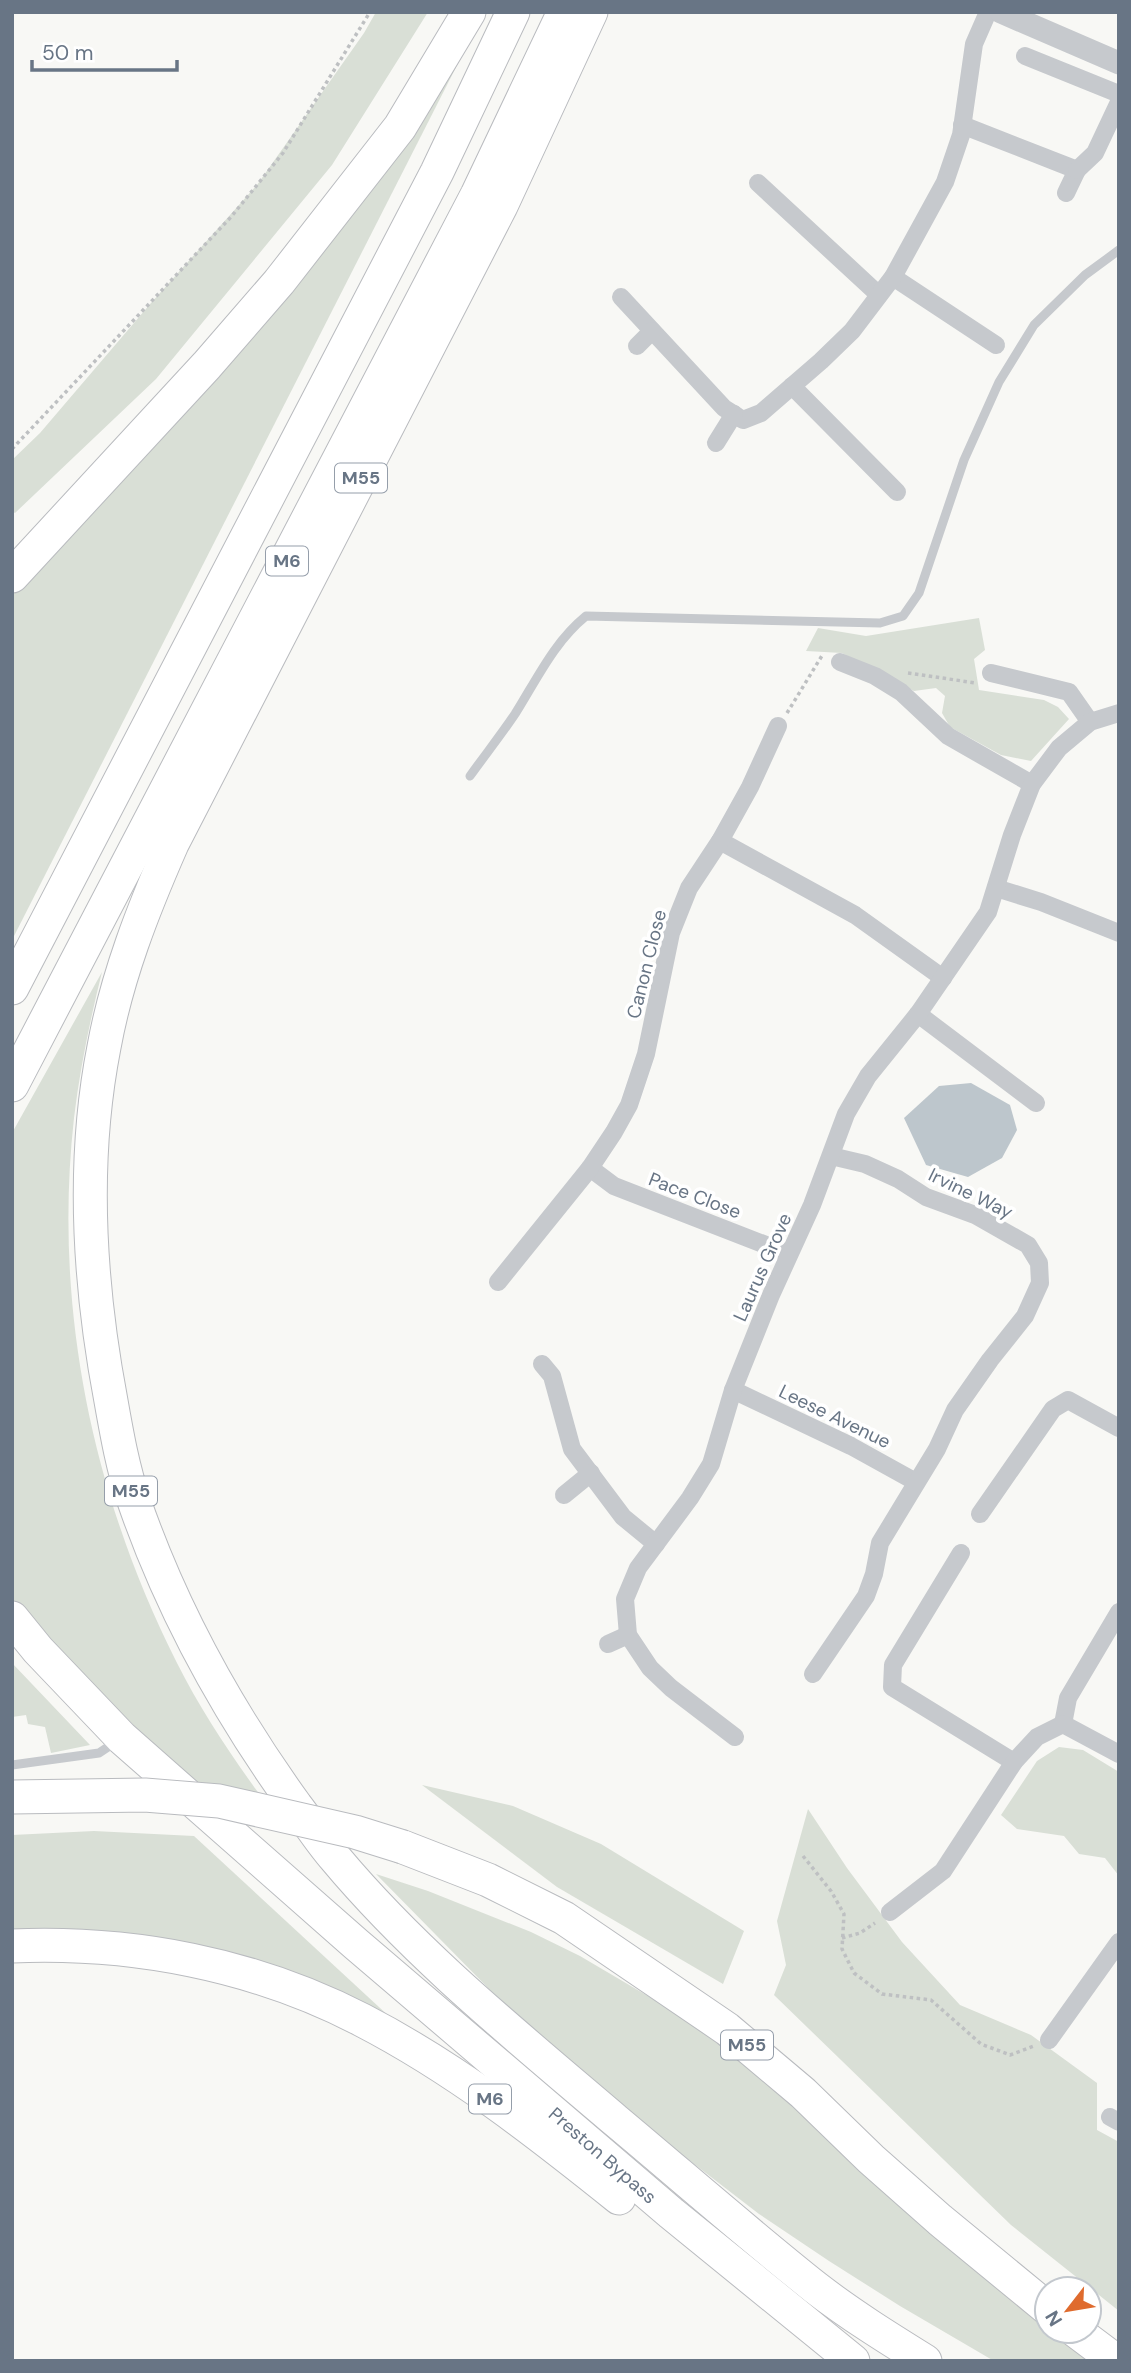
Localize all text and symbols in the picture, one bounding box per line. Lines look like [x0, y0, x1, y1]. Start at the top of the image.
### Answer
scale bar [32, 28, 177, 72]
text: 50 m [42, 39, 93, 67]
road number: M55 [335, 464, 387, 492]
road number: M6 [266, 546, 308, 576]
street label: Canon Close [621, 907, 672, 1021]
street label: Irvine Way [924, 1162, 1017, 1225]
street label: Pace Close [645, 1166, 745, 1225]
street label: Laurus Grove [727, 1209, 797, 1325]
street label: Leese Avenue [775, 1379, 895, 1454]
road number: M55 [105, 1476, 157, 1506]
road number: M55 [721, 2031, 773, 2060]
road number: M6 [469, 2084, 511, 2113]
street label: Preston Bypass [543, 2102, 662, 2209]
north arrow [1033, 2275, 1103, 2345]
text: N [1040, 2306, 1068, 2331]

